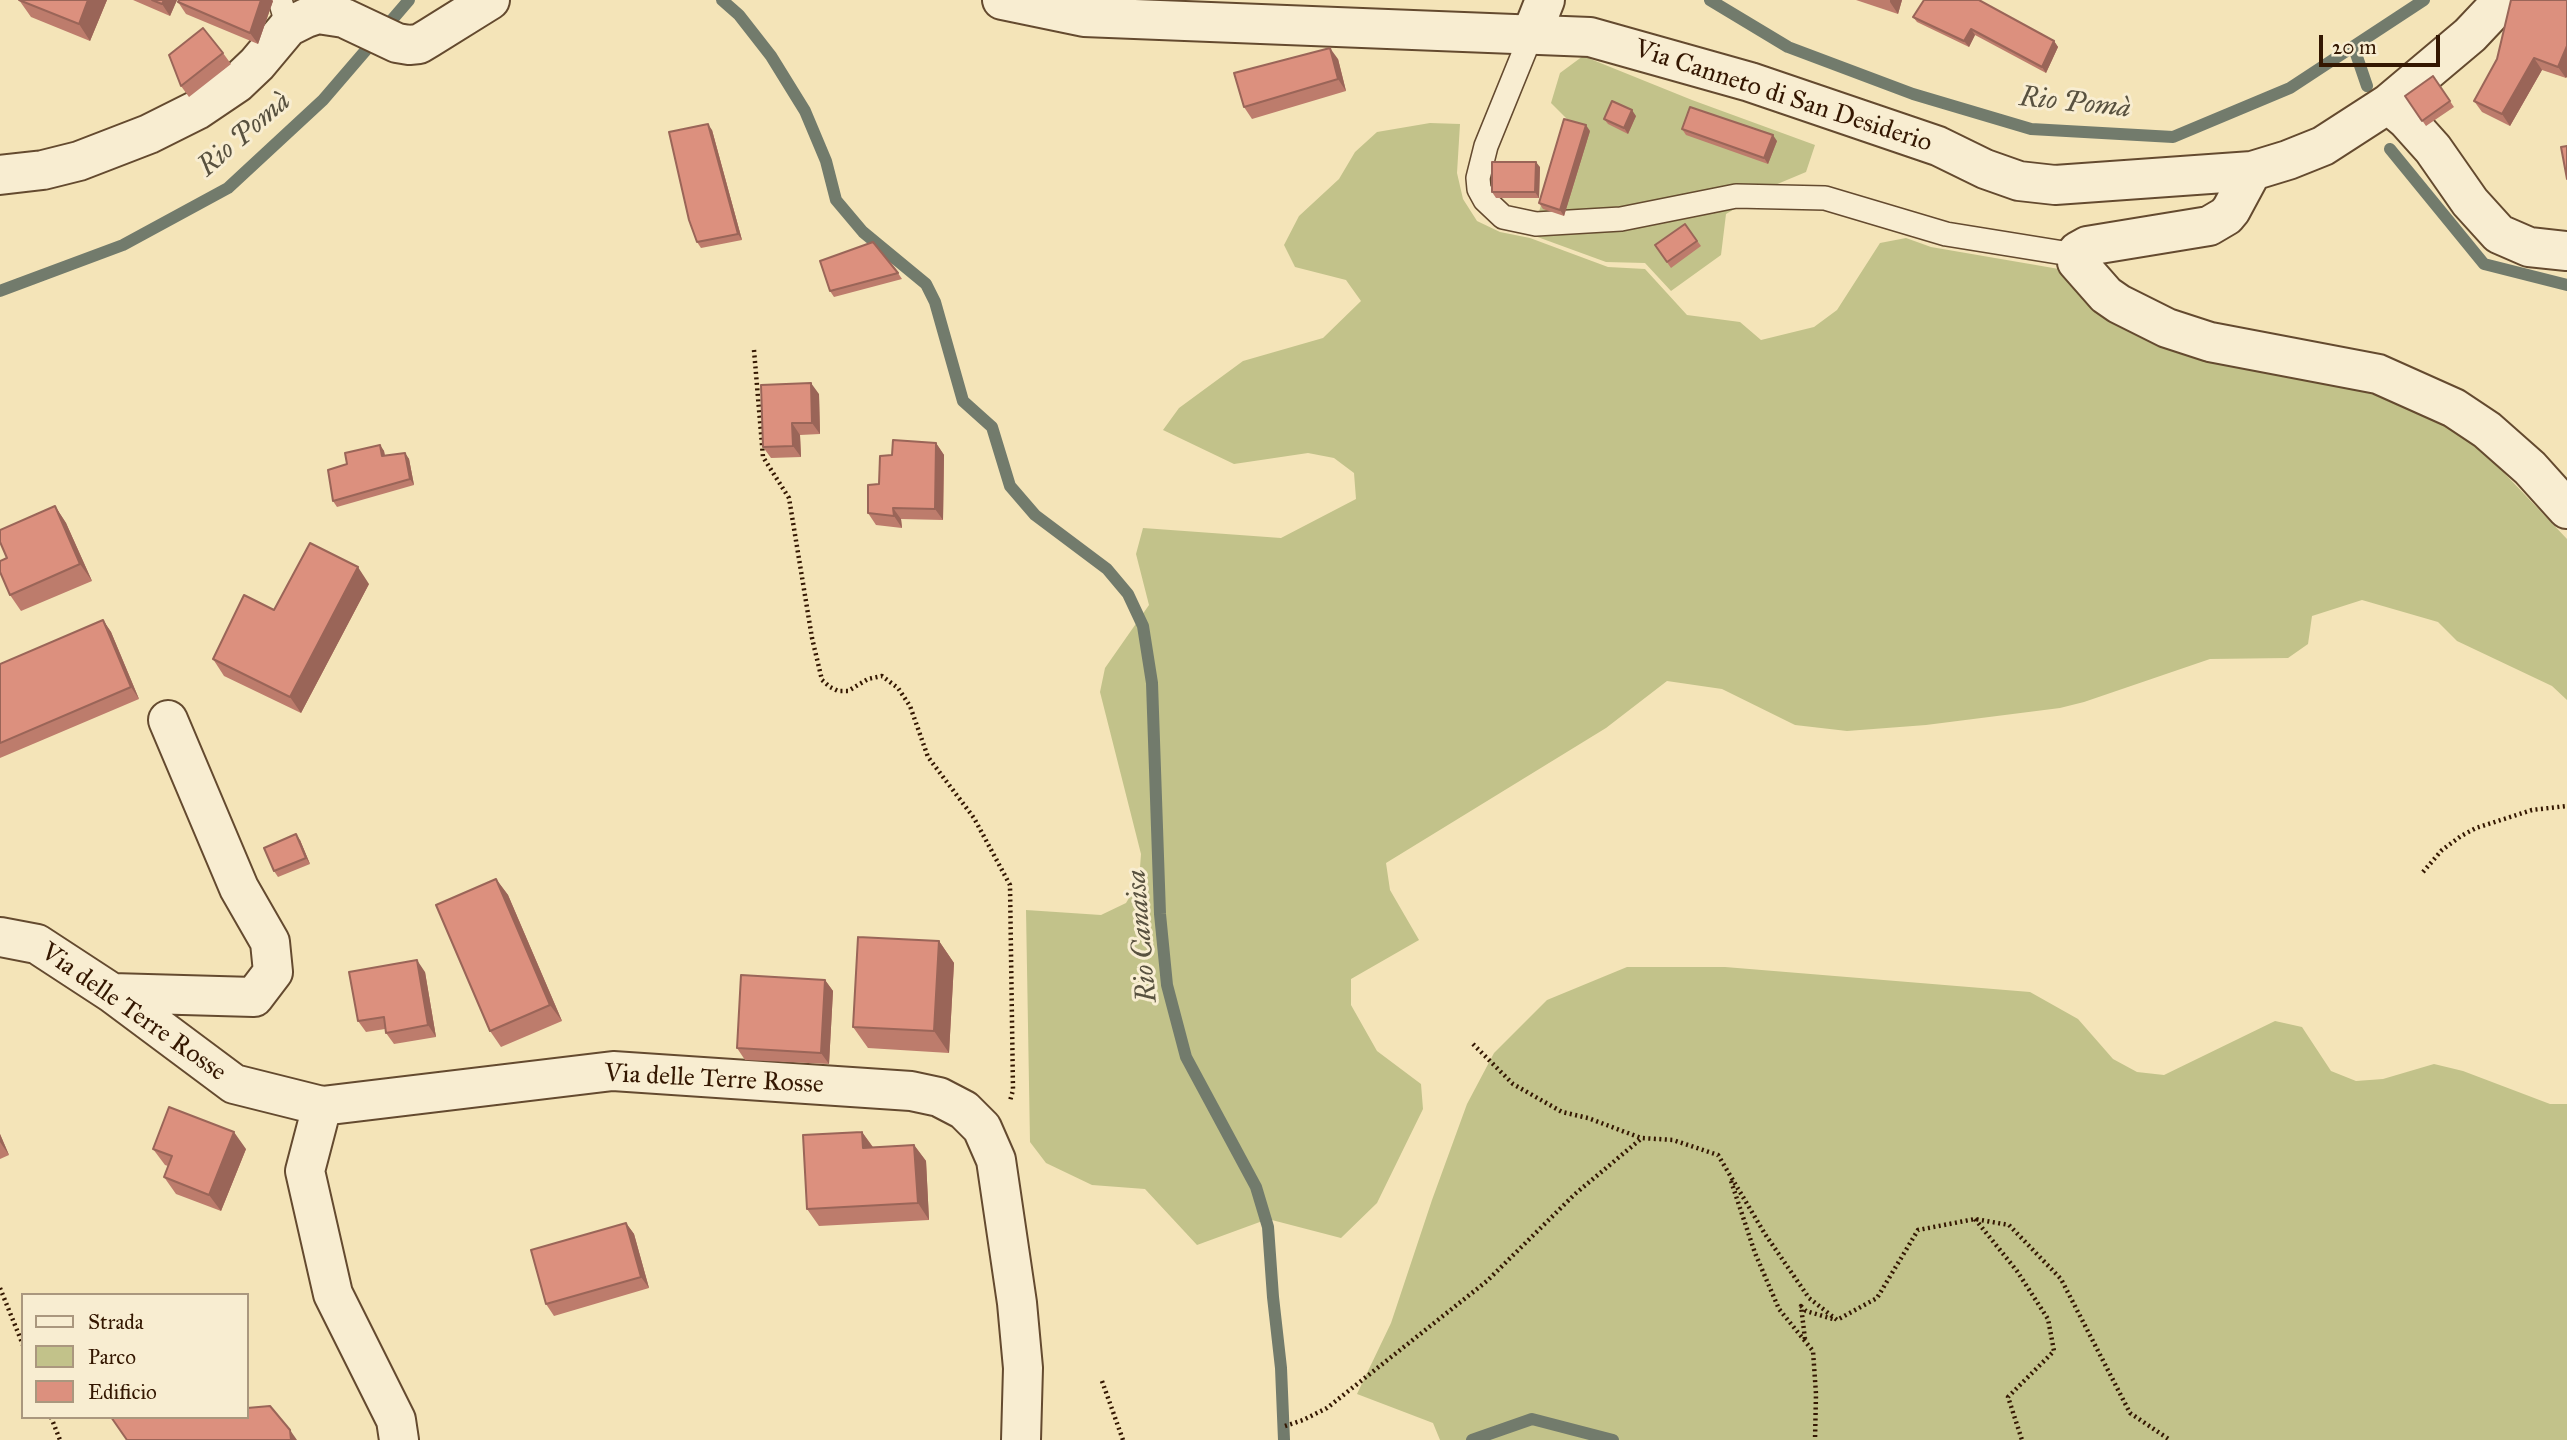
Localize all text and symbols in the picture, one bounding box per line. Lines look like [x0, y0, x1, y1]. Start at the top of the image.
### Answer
scale bar [2322, 21, 2443, 65]
street label: Via Canneto di San Desiderio [1630, 34, 1936, 160]
text: 20 m [2332, 34, 2377, 60]
water label: Rio Pomà [2018, 81, 2132, 127]
water label: Rio Pomà [192, 86, 298, 184]
water label: Rio Canaisa [1120, 868, 1166, 1004]
street label: Via delle Terre Rosse [34, 937, 232, 1089]
street label: Via delle Terre Rosse [604, 1059, 824, 1101]
legend [21, 1293, 248, 1419]
text: Strada [88, 1309, 144, 1335]
text: Parco [88, 1344, 136, 1370]
text: Edificio [88, 1379, 157, 1405]

